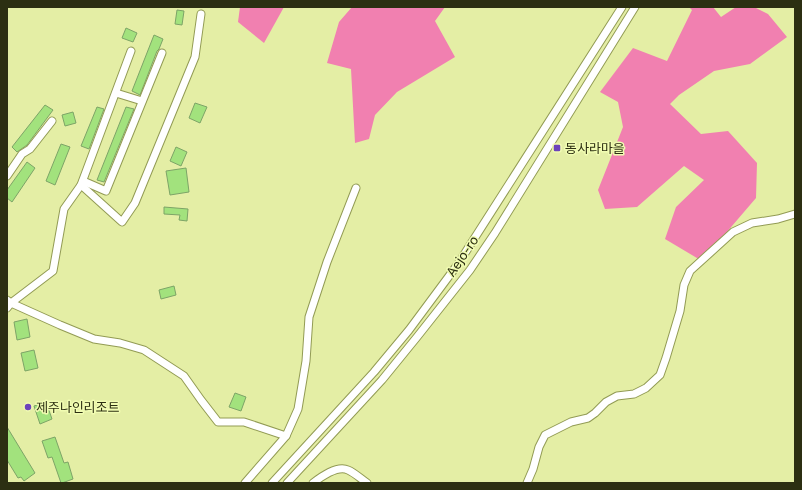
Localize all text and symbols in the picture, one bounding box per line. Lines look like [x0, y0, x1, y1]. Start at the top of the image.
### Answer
place label: 동사라마을 [565, 140, 625, 156]
marker: 동사라마을 [552, 143, 562, 153]
street label: Aejo-ro [443, 232, 482, 280]
place label: 제주나인리조트 [36, 399, 120, 415]
marker: 제주나인리조트 [23, 402, 33, 412]

